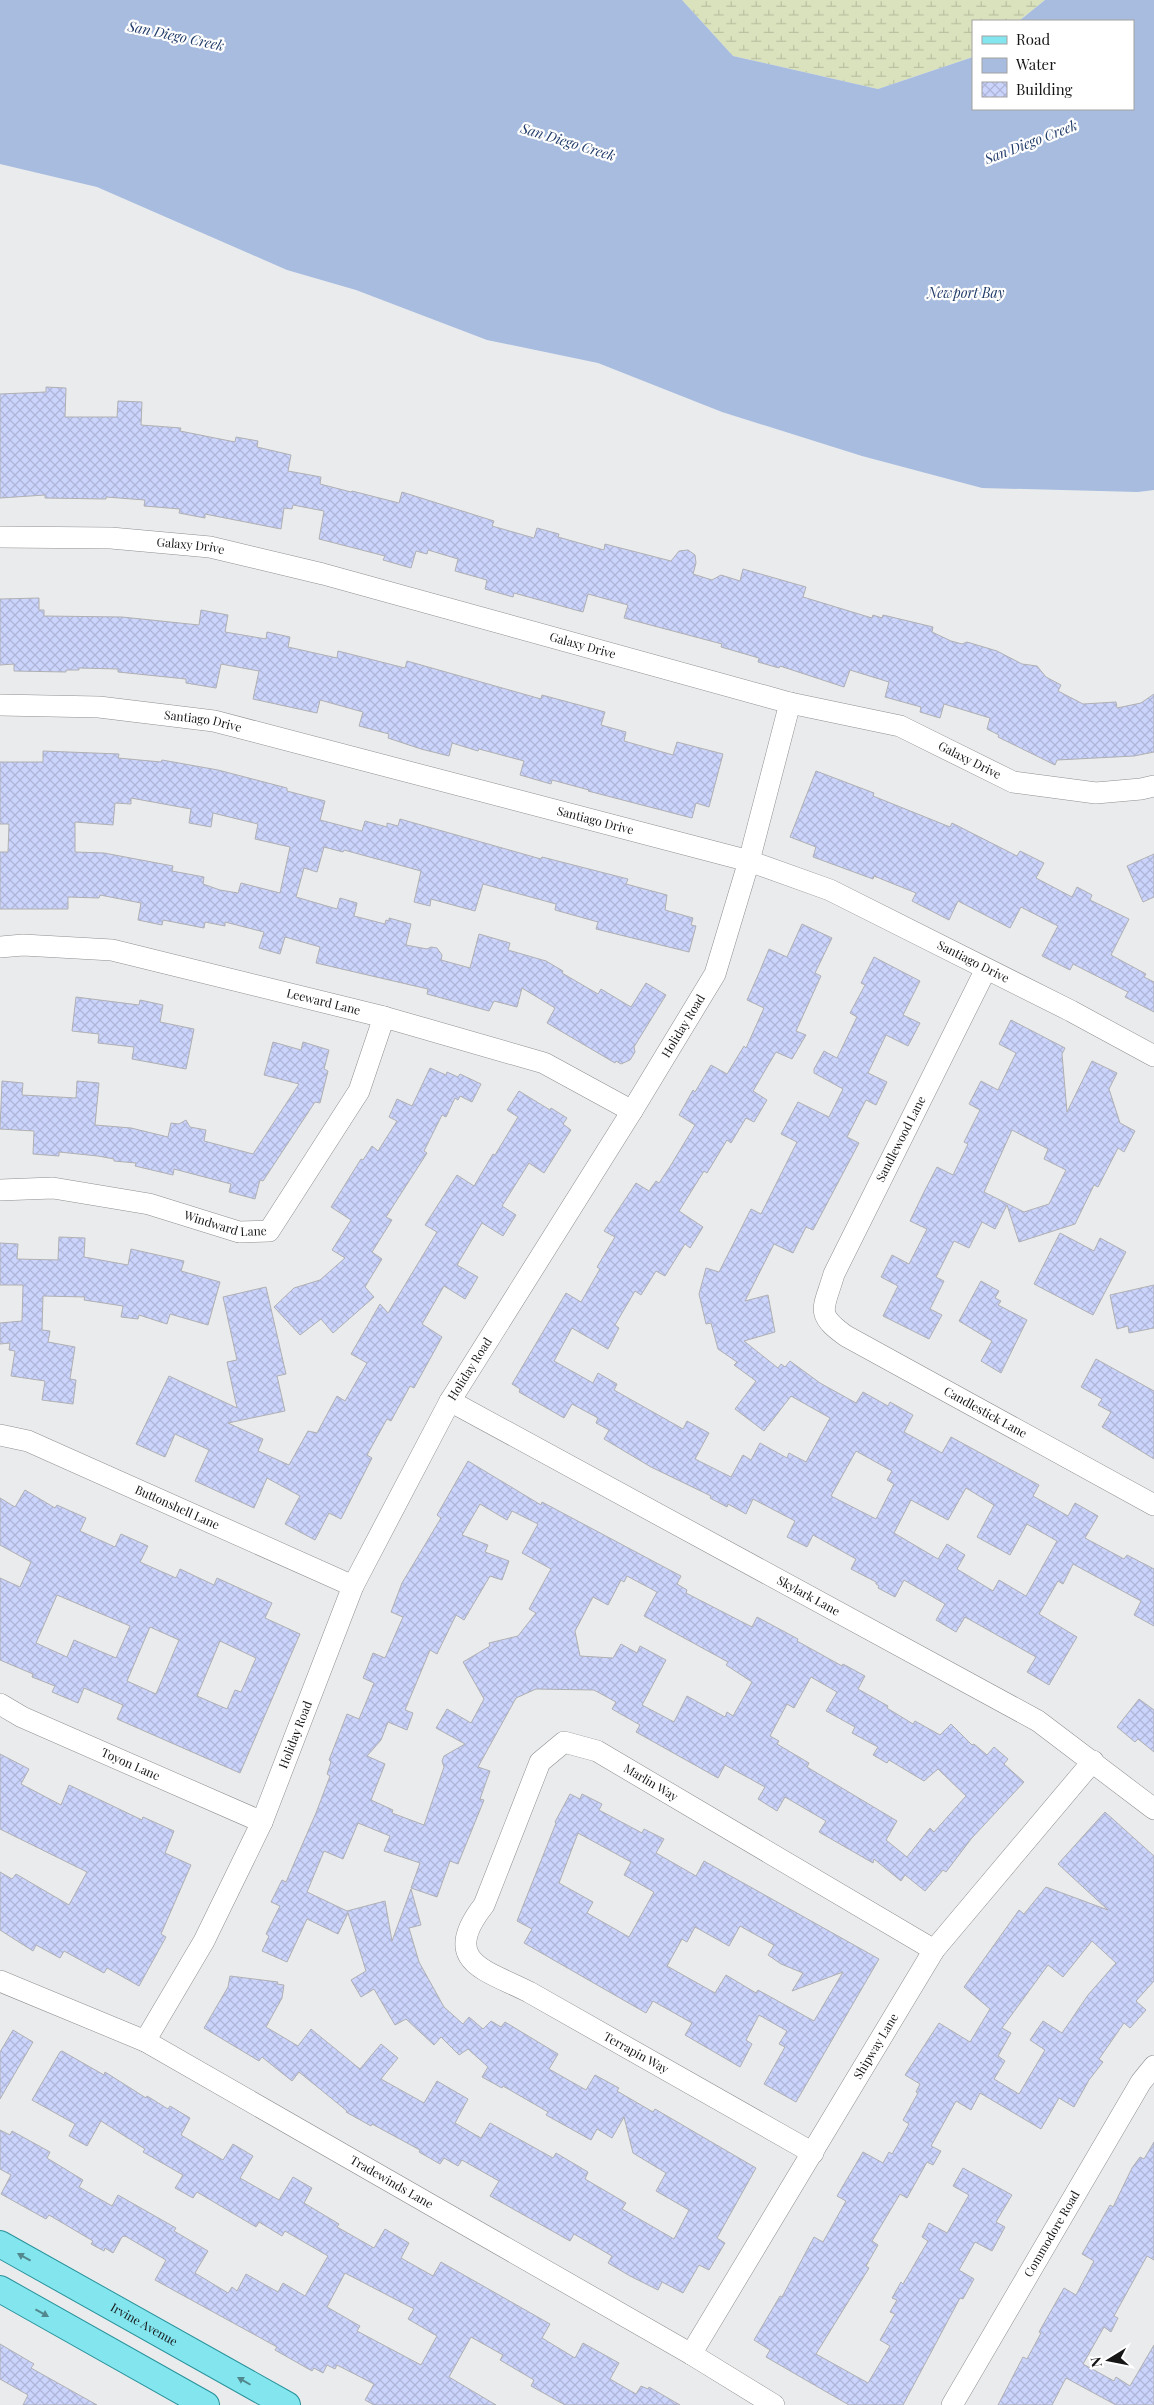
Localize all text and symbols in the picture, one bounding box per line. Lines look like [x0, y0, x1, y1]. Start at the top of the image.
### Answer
water label: San Diego Creek [125, 16, 226, 55]
legend [972, 20, 1134, 110]
text: Road [1016, 29, 1050, 49]
text: Water [1015, 54, 1056, 74]
text: Building [1016, 79, 1073, 99]
water label: San Diego Creek [981, 115, 1080, 168]
water label: San Diego Creek [518, 118, 618, 165]
water label: Newport Bay [925, 283, 1005, 302]
street label: Galaxy Drive [156, 533, 226, 557]
street label: Galaxy Drive [548, 628, 618, 662]
street label: Santiago Drive [163, 706, 244, 735]
street label: Galaxy Drive [936, 737, 1004, 782]
street label: Santiago Drive [555, 802, 636, 837]
street label: Santiago Drive [935, 936, 1012, 986]
street label: Leeward Lane [285, 984, 362, 1018]
street label: Holiday Road [657, 991, 708, 1060]
street label: Sandlewood Lane [872, 1093, 929, 1184]
street label: Windward Lane [182, 1206, 267, 1239]
street label: Holiday Road [443, 1334, 495, 1403]
street label: Candlestick Lane [941, 1382, 1030, 1441]
street label: Buttonshell Lane [133, 1481, 222, 1532]
street label: Skylark Lane [775, 1572, 843, 1619]
street label: Holiday Road [274, 1698, 315, 1771]
street label: Toyon Lane [99, 1744, 163, 1783]
street label: Marlin Way [621, 1760, 681, 1804]
street label: Shipway Lane [849, 2010, 901, 2082]
street label: Terrapin Way [601, 2028, 672, 2077]
street label: Tradewinds Lane [347, 2151, 436, 2212]
street label: Commodore Road [1020, 2187, 1083, 2280]
one-way arrow [17, 2253, 32, 2261]
street label: Irvine Avenue [108, 2299, 181, 2349]
one-way arrow [36, 2309, 49, 2318]
north arrow [1084, 2335, 1134, 2385]
text: N [1085, 2356, 1106, 2369]
one-way arrow [237, 2377, 252, 2385]

